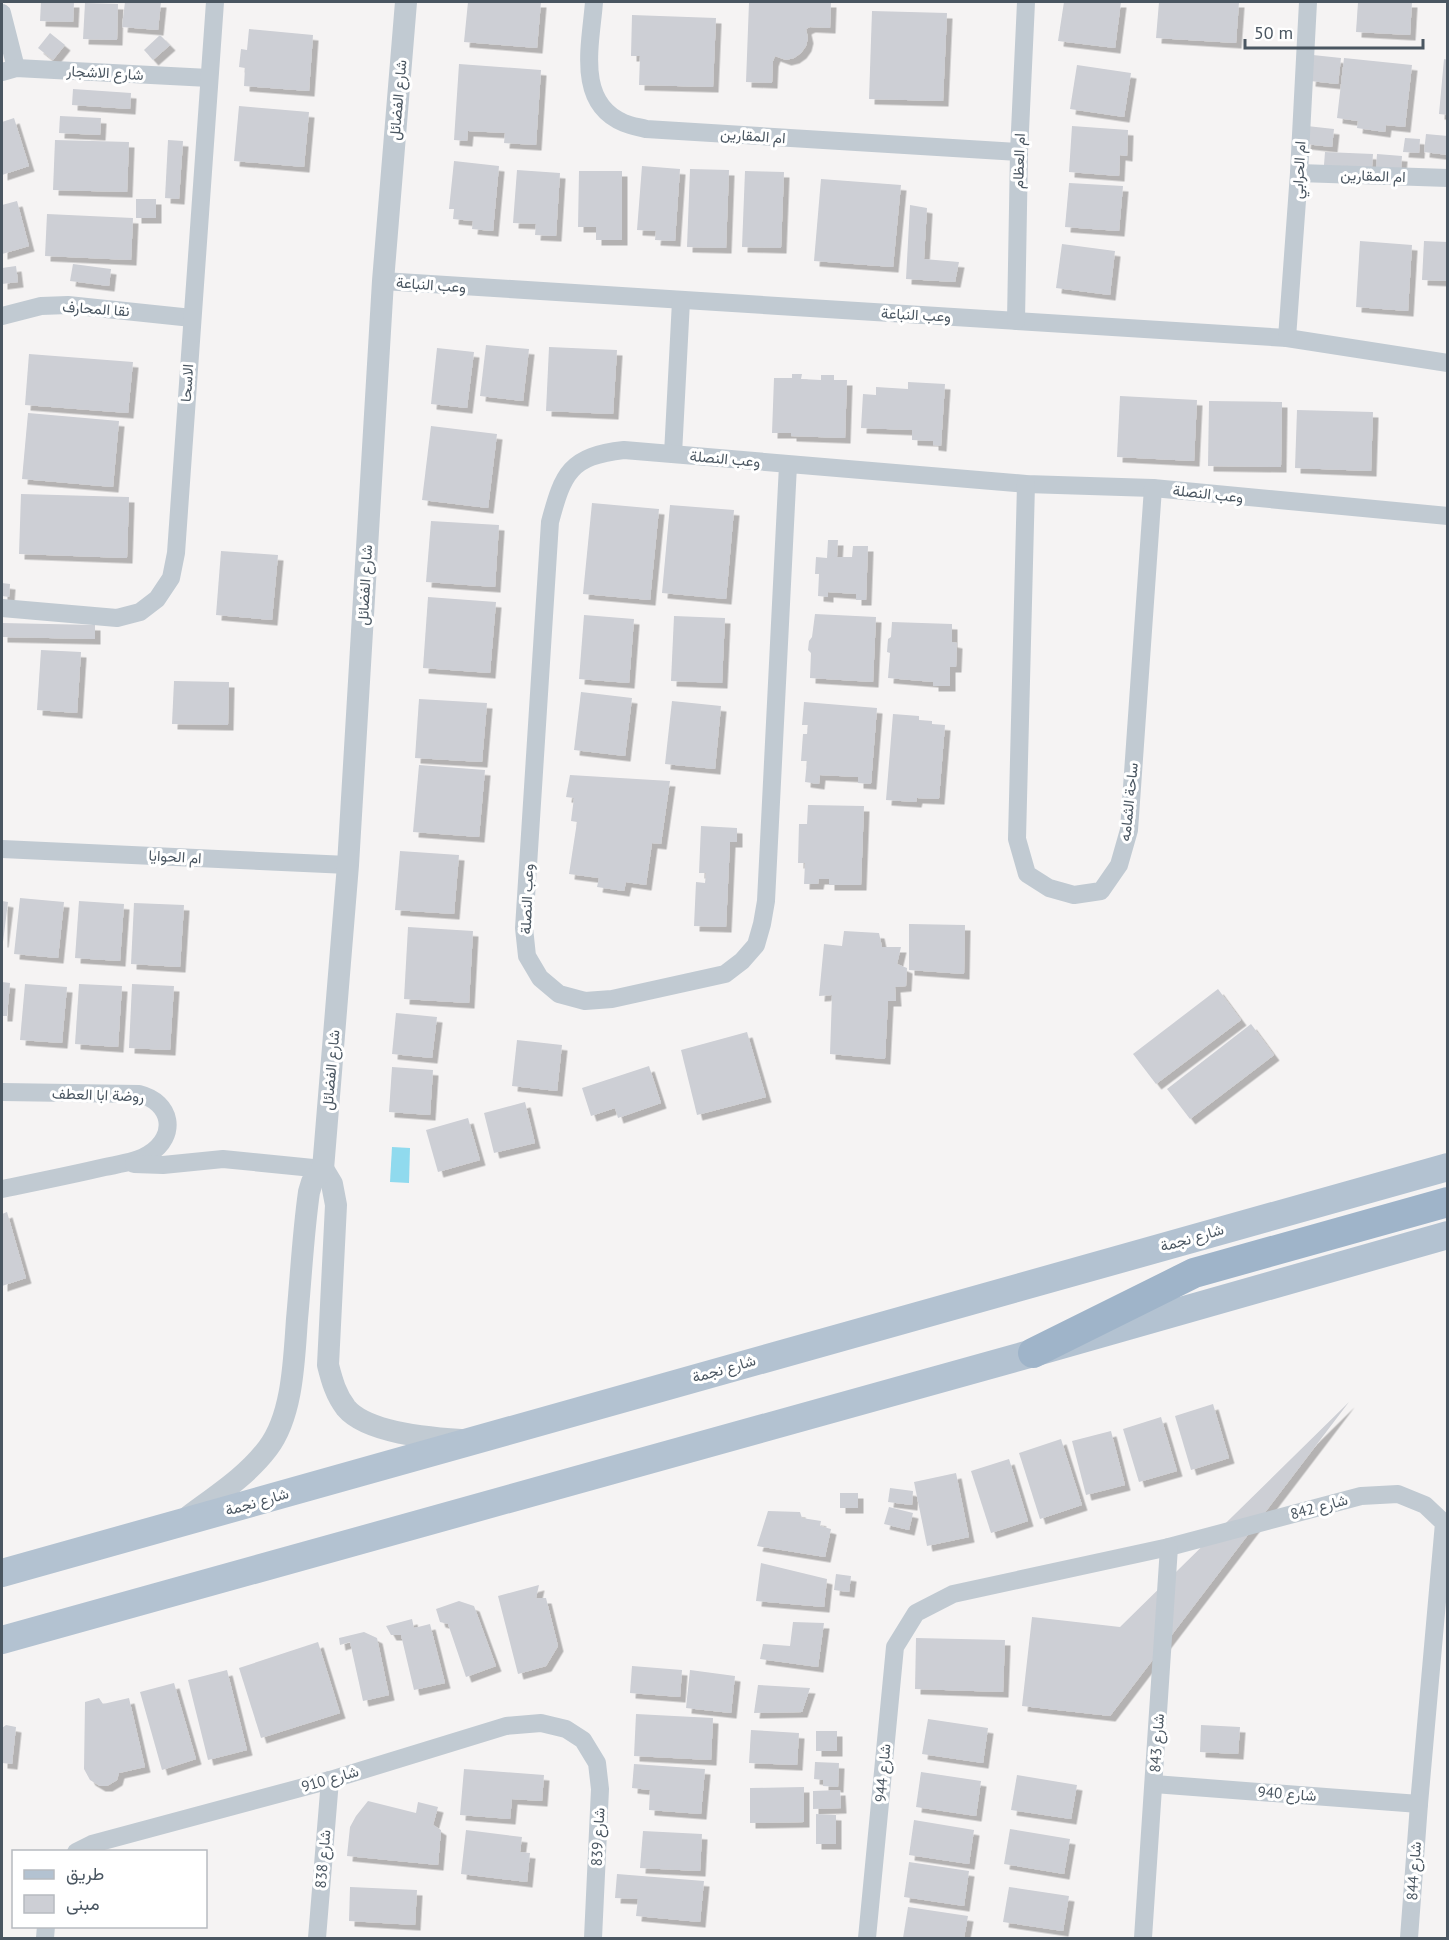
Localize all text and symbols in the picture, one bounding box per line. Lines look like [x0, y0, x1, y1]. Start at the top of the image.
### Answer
scale bar [1245, 12, 1424, 50]
text: 50 m [1254, 21, 1293, 44]
street label: شارع الفضائل [385, 59, 412, 141]
street label: شارع الاشجار [65, 61, 144, 86]
street label: ام المقارين [720, 124, 786, 148]
street label: ام العظام [1008, 133, 1030, 189]
street label: ام الحرابي [1287, 140, 1314, 200]
street label: ام المقارين [1340, 165, 1406, 187]
street label: وعب النباعة [395, 273, 467, 296]
street label: نقا المحارف [62, 297, 130, 320]
street label: وعب النباعة [881, 303, 951, 326]
street label: الاسحا [176, 363, 197, 403]
street label: وعب النصلة [689, 446, 761, 471]
street label: وعب النصلة [1172, 480, 1244, 507]
street label: شارع الفضائل [353, 544, 378, 626]
street label: ساحة الثمامه [1115, 761, 1142, 842]
street label: ام الحوايا [148, 846, 202, 868]
street label: وعب النصلة [516, 863, 537, 935]
street label: شارع الفضائل [318, 1029, 345, 1111]
street label: روضة ابا العطف [52, 1083, 144, 1106]
street label: شارع نجمة [1158, 1219, 1226, 1258]
street label: شارع نجمة [690, 1350, 758, 1389]
street label: شارع نجمة [223, 1483, 291, 1522]
street label: شارع 842 [1288, 1490, 1350, 1525]
street label: شارع 843 [1145, 1713, 1170, 1773]
street label: شارع 944 [870, 1743, 897, 1803]
street label: شارع 910 [299, 1761, 361, 1798]
street label: شارع 940 [1257, 1782, 1317, 1807]
street label: شارع 839 [586, 1807, 611, 1867]
street label: شارع 838 [310, 1829, 337, 1889]
street label: شارع 844 [1402, 1841, 1427, 1901]
legend [12, 1850, 207, 1928]
text: طريق [66, 1862, 104, 1885]
text: مبنى [66, 1892, 100, 1915]

